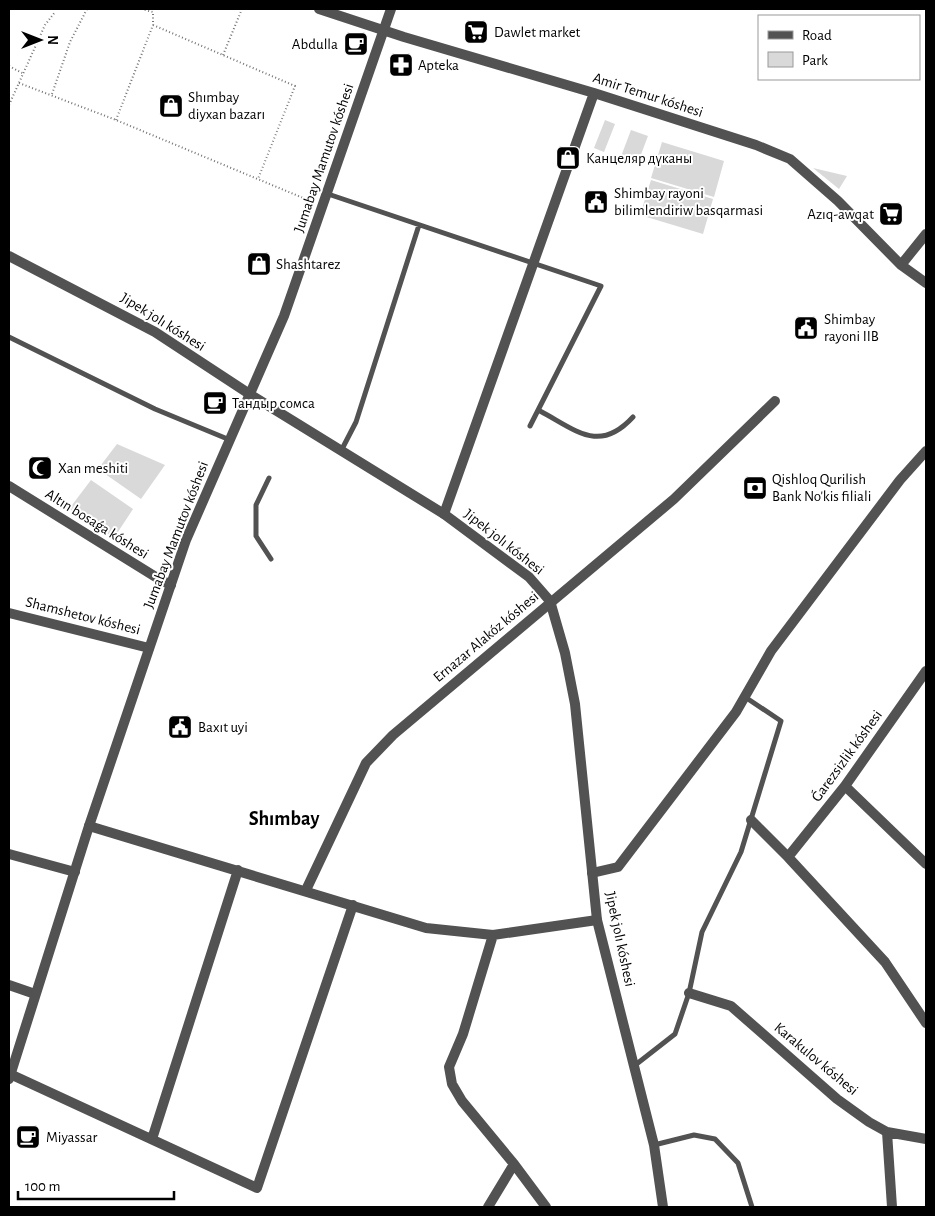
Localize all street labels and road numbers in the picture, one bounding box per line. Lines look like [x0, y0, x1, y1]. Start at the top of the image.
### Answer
street label: Amir Temur kóshesi [591, 70, 705, 120]
street label: Jumabay Mamutov kóshesi [291, 82, 357, 234]
street label: Jipek jolı kóshesi [118, 290, 208, 354]
street label: Jumabay Mamutov kóshesi [141, 459, 211, 611]
street label: Altın bosaǵa kóshesi [43, 486, 151, 562]
street label: Jipek jolı kóshesi [461, 506, 547, 578]
street label: Ernazar Alakóz kóshesi [431, 589, 541, 685]
street label: Shamshetov kóshesi [24, 594, 142, 638]
street label: Ǵarezsizlik kóshesi [807, 706, 885, 804]
street label: Jipek jolı kóshesi [603, 890, 637, 988]
street label: Karakulov kóshesi [771, 1020, 861, 1098]

